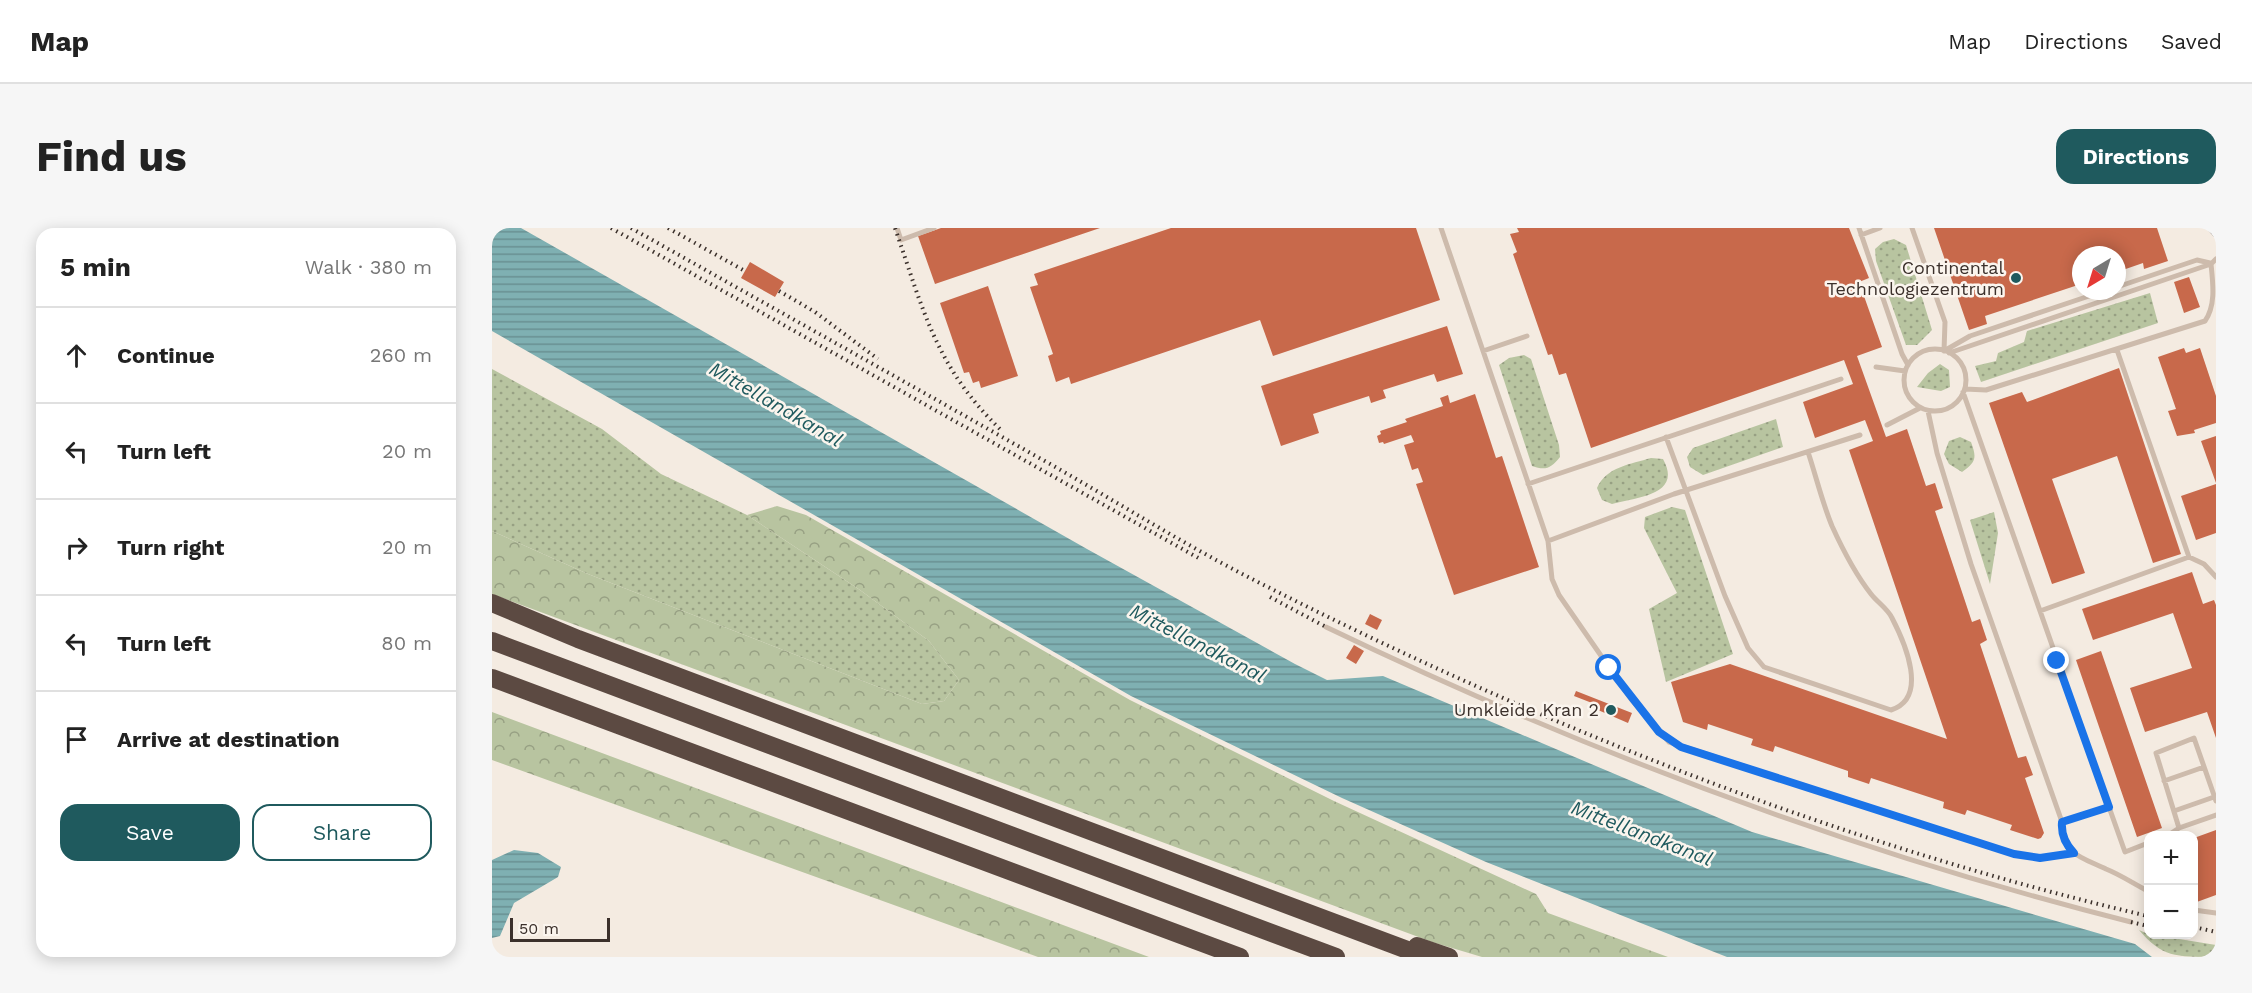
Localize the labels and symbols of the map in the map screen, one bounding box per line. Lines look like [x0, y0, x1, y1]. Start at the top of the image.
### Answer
north arrow [2072, 246, 2126, 300]
place label: Continental Technologiezentrum [1826, 257, 2004, 299]
marker: Continental Technologiezentrum [2009, 271, 2023, 285]
water label: Mittellandkanal [705, 356, 847, 452]
water label: Mittellandkanal [1126, 598, 1270, 688]
route end [2043, 647, 2069, 673]
route start [1595, 654, 1621, 680]
place label: Umkleide Kran 2 [1454, 699, 1599, 720]
marker: Umkleide Kran 2 [1604, 703, 1618, 717]
water label: Mittellandkanal [1568, 795, 1716, 871]
scale bar [510, 915, 610, 942]

